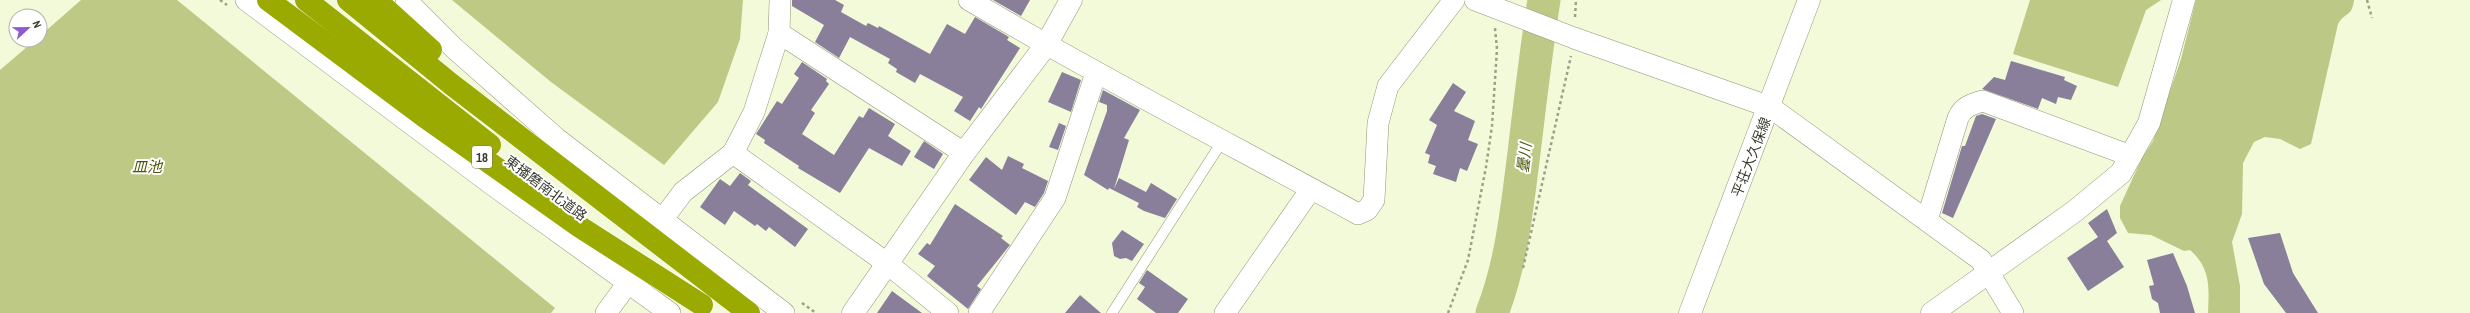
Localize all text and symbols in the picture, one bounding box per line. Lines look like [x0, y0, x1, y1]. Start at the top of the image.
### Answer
north arrow [8, 8, 48, 48]
text: N [30, 19, 45, 30]
street label: 平荘大久保線 [1728, 115, 1774, 199]
water label: 曇川 [1512, 140, 1536, 174]
road number: 18 [472, 146, 492, 168]
street label: 東播磨南北道路 [501, 151, 591, 225]
water label: 皿池 [132, 156, 164, 177]

